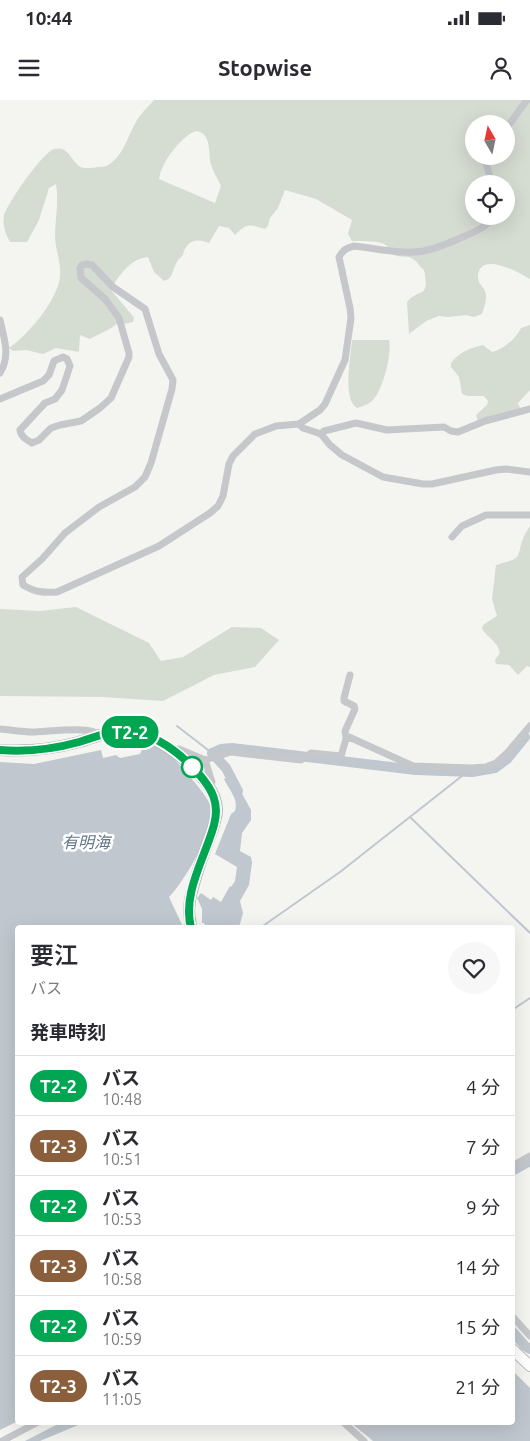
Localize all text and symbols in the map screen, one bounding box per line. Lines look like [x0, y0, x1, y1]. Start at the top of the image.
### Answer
text: 10:44 [25, 7, 73, 29]
icon: menu [15, 54, 43, 82]
icon: person [487, 54, 515, 82]
text: Stopwise [218, 55, 312, 80]
north arrow [465, 115, 515, 165]
map controls [465, 115, 515, 225]
button: locate [465, 175, 515, 225]
line badge: T2-2 [95, 716, 165, 748]
text: T2-2 [112, 722, 149, 742]
unlabelled marker [181, 756, 203, 778]
water label: 有明海 [62, 833, 113, 851]
text: 要江 [30, 942, 78, 969]
button: heart [448, 942, 500, 994]
text: バス [30, 979, 62, 997]
text: 発車時刻 [30, 1021, 106, 1043]
text: バス [102, 1067, 140, 1089]
text: T2-2 [40, 1076, 77, 1096]
text: 4 分 [466, 1076, 500, 1098]
text: 10:48 [102, 1090, 142, 1108]
text: バス [102, 1127, 140, 1149]
text: T2-3 [40, 1136, 77, 1156]
text: 7 分 [466, 1136, 500, 1158]
text: 10:51 [102, 1150, 142, 1168]
text: バス [102, 1187, 140, 1209]
text: T2-2 [40, 1196, 77, 1216]
text: 9 分 [466, 1196, 500, 1218]
text: 10:53 [102, 1210, 142, 1228]
text: バス [102, 1247, 140, 1269]
text: T2-3 [40, 1256, 77, 1276]
text: 14 分 [455, 1256, 500, 1278]
text: 10:58 [102, 1270, 142, 1288]
text: バス [102, 1307, 140, 1329]
text: T2-2 [40, 1316, 77, 1336]
text: 15 分 [455, 1316, 500, 1338]
text: 10:59 [102, 1330, 142, 1348]
text: バス [102, 1367, 140, 1389]
text: T2-3 [40, 1376, 77, 1396]
text: 21 分 [455, 1376, 500, 1398]
text: 11:05 [102, 1390, 142, 1408]

